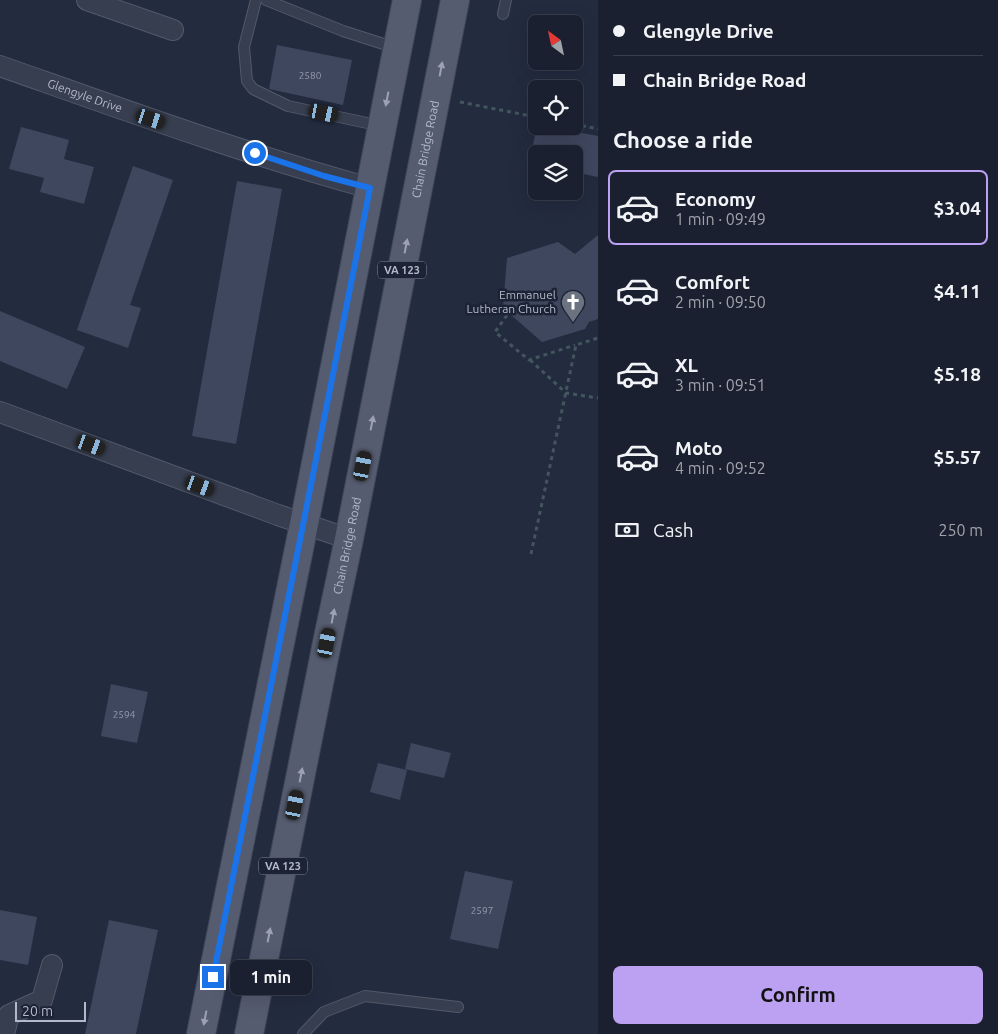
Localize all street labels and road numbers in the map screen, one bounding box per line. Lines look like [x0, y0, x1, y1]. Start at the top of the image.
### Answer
street label: Glengyle Drive [46, 76, 124, 115]
street label: Chain Bridge Road [409, 100, 441, 199]
road number: VA 123 [378, 262, 426, 278]
street label: Chain Bridge Road [330, 496, 363, 596]
road number: VA 123 [259, 858, 307, 874]

